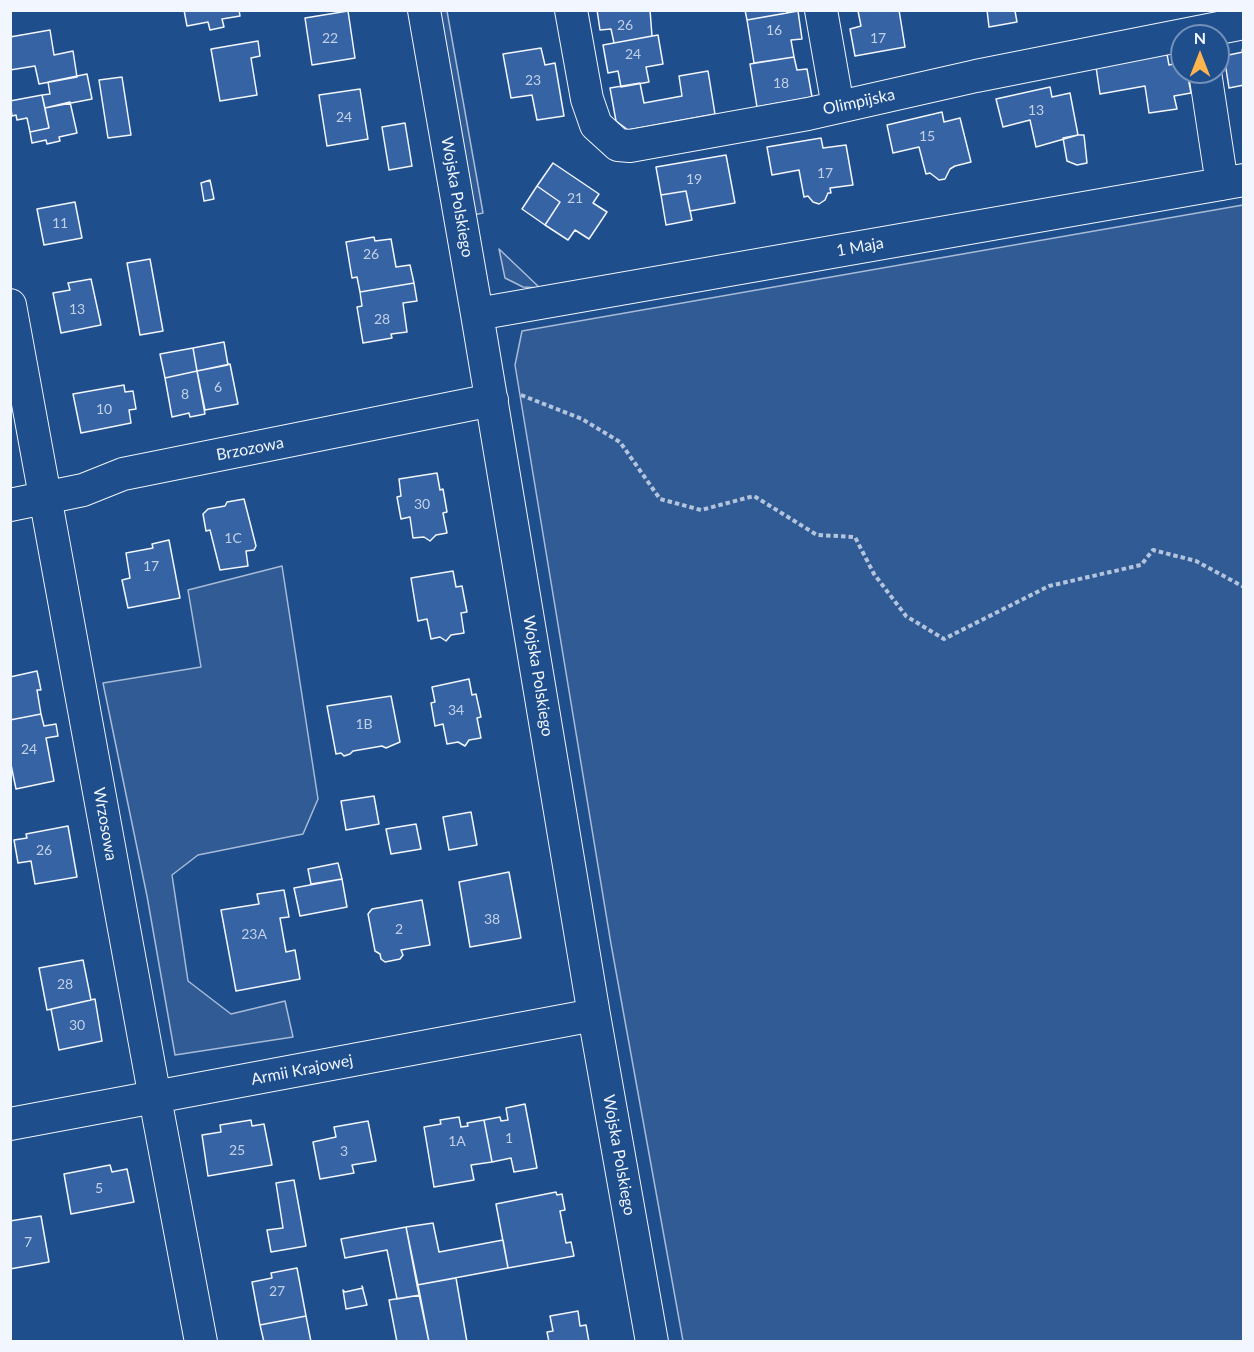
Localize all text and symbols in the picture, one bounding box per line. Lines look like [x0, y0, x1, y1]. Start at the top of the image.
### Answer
house number: 26 [617, 17, 633, 33]
house number: 16 [766, 22, 782, 38]
north arrow [1170, 24, 1230, 84]
text: N [1194, 28, 1206, 47]
house number: 22 [322, 30, 338, 46]
house number: 17 [870, 30, 886, 46]
house number: 24 [625, 46, 641, 62]
house number: 23 [525, 72, 541, 88]
house number: 18 [773, 75, 789, 91]
street label: Olimpijska [821, 85, 897, 119]
house number: 13 [1028, 102, 1044, 118]
house number: 24 [336, 109, 352, 125]
house number: 15 [919, 128, 935, 144]
street label: Wojska Polskiego [437, 135, 477, 259]
house number: 17 [817, 165, 833, 181]
house number: 19 [686, 171, 702, 187]
house number: 21 [567, 190, 583, 206]
house number: 11 [52, 215, 68, 231]
street label: 1 Maja [835, 233, 885, 261]
house number: 26 [363, 246, 379, 262]
house number: 13 [69, 301, 85, 317]
house number: 28 [374, 311, 390, 327]
house number: 6 [214, 379, 222, 395]
house number: 8 [181, 386, 189, 402]
house number: 10 [96, 401, 112, 417]
street label: Brzozowa [215, 433, 285, 465]
house number: 30 [414, 496, 430, 512]
house number: 1C [224, 530, 242, 546]
house number: 17 [143, 558, 159, 574]
street label: Wojska Polskiego [519, 614, 557, 738]
house number: 34 [448, 702, 464, 718]
house number: 1B [355, 716, 373, 732]
house number: 24 [21, 741, 37, 757]
street label: Wrzosowa [89, 786, 121, 862]
house number: 26 [36, 842, 52, 858]
house number: 38 [484, 911, 500, 927]
house number: 2 [395, 921, 403, 937]
house number: 23A [241, 926, 267, 942]
house number: 28 [57, 976, 73, 992]
house number: 30 [69, 1017, 85, 1033]
street label: Armii Krajowej [249, 1051, 355, 1089]
street label: Wojska Polskiego [599, 1093, 639, 1217]
house number: 1 [505, 1130, 513, 1146]
house number: 1A [448, 1133, 466, 1149]
house number: 25 [229, 1142, 245, 1158]
house number: 3 [340, 1143, 348, 1159]
house number: 5 [95, 1180, 103, 1196]
house number: 7 [24, 1234, 32, 1250]
house number: 27 [269, 1283, 285, 1299]

